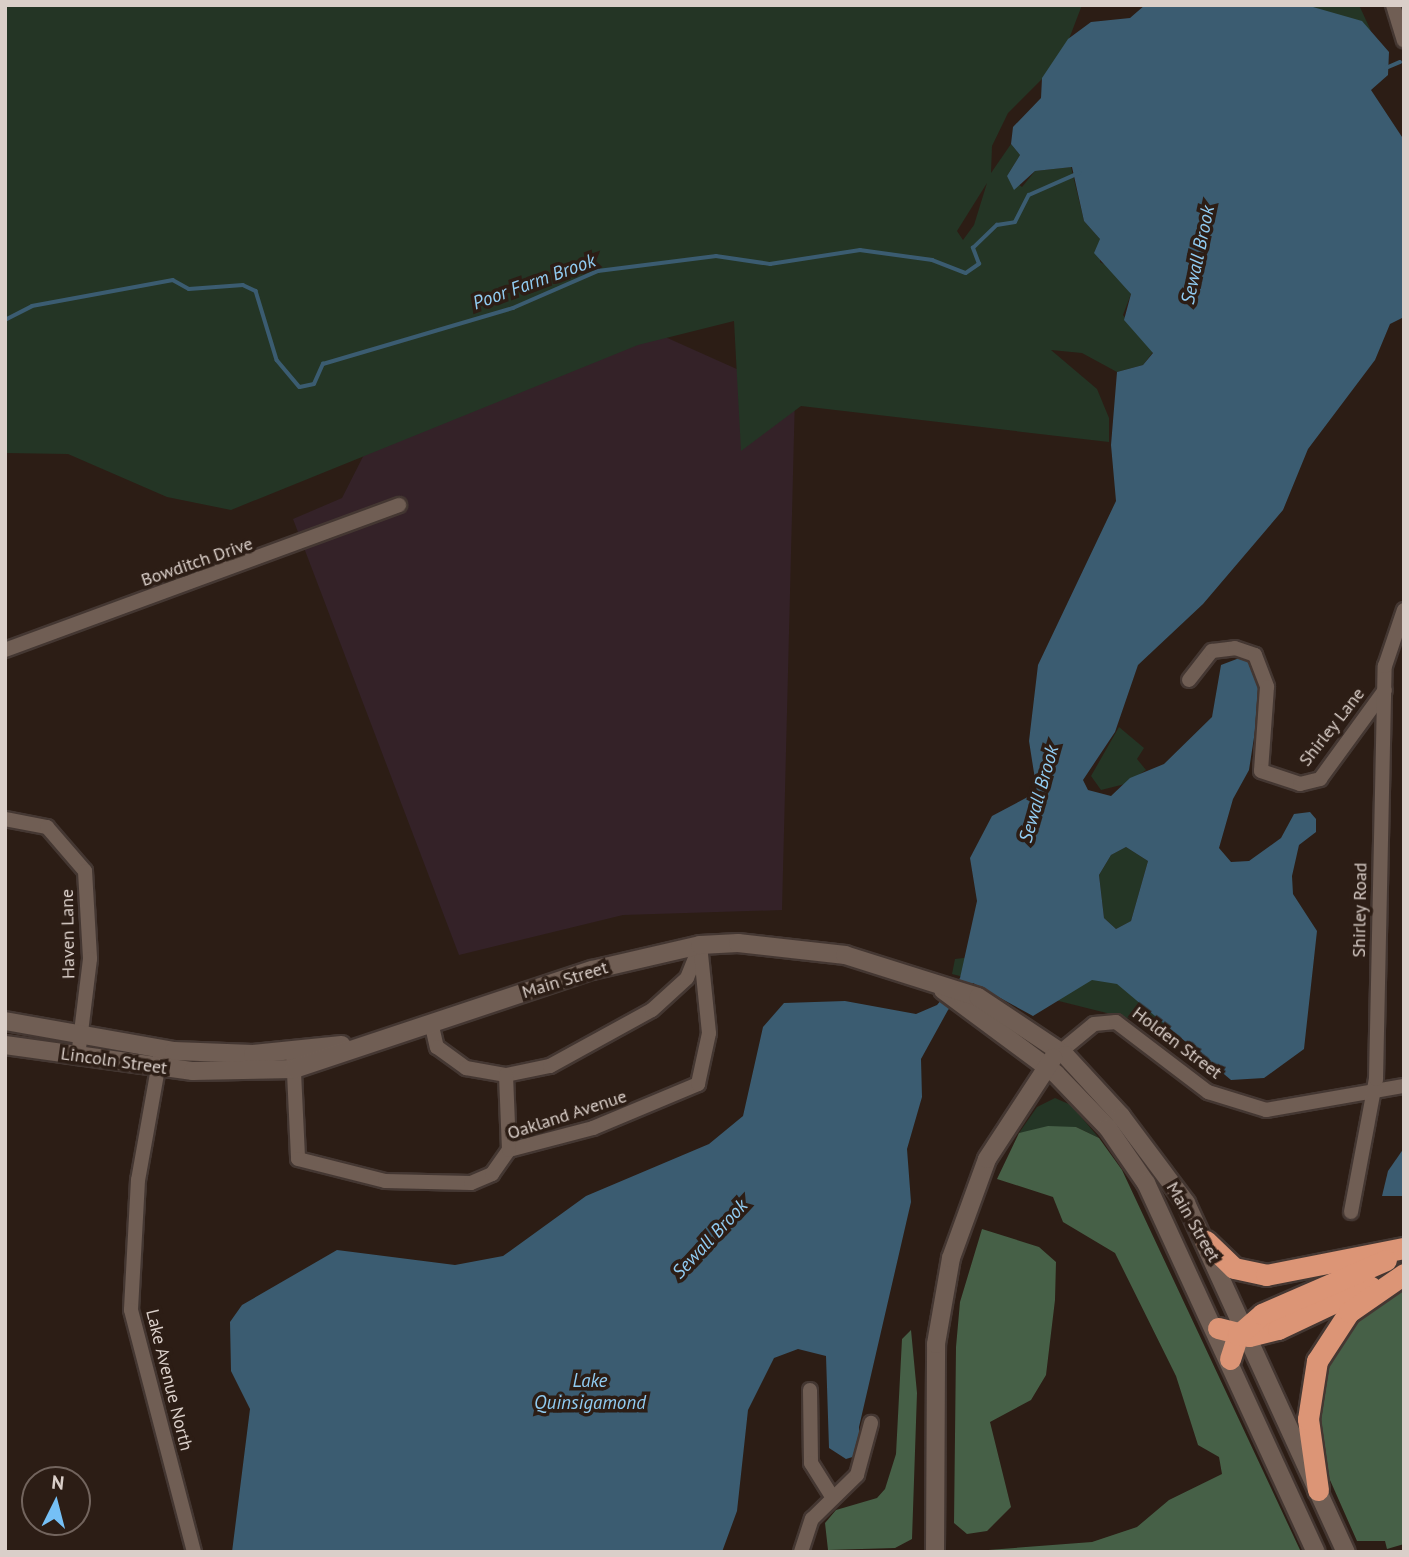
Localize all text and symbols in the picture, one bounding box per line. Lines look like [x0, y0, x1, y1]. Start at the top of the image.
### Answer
water label: Sewall Brook [1176, 204, 1220, 306]
water label: Poor Farm Brook [470, 249, 598, 315]
street label: Bowditch Drive [138, 533, 256, 591]
street label: Shirley Lane [1294, 683, 1370, 771]
water label: Sewall Brook [1014, 743, 1064, 845]
street label: Shirley Road [1348, 862, 1372, 958]
street label: Haven Lane [56, 889, 80, 979]
street label: Main Street [519, 957, 611, 1003]
street label: Holden Street [1128, 1002, 1226, 1084]
street label: Lincoln Street [59, 1043, 169, 1079]
street label: Oakland Avenue [504, 1085, 630, 1145]
street label: Main Street [1161, 1178, 1225, 1266]
water label: Sewall Brook [667, 1195, 753, 1283]
street label: Lake Avenue North [141, 1307, 197, 1453]
water label: Lake Quinsigamond [534, 1370, 646, 1414]
north arrow [21, 1466, 91, 1536]
text: N [51, 1470, 65, 1495]

